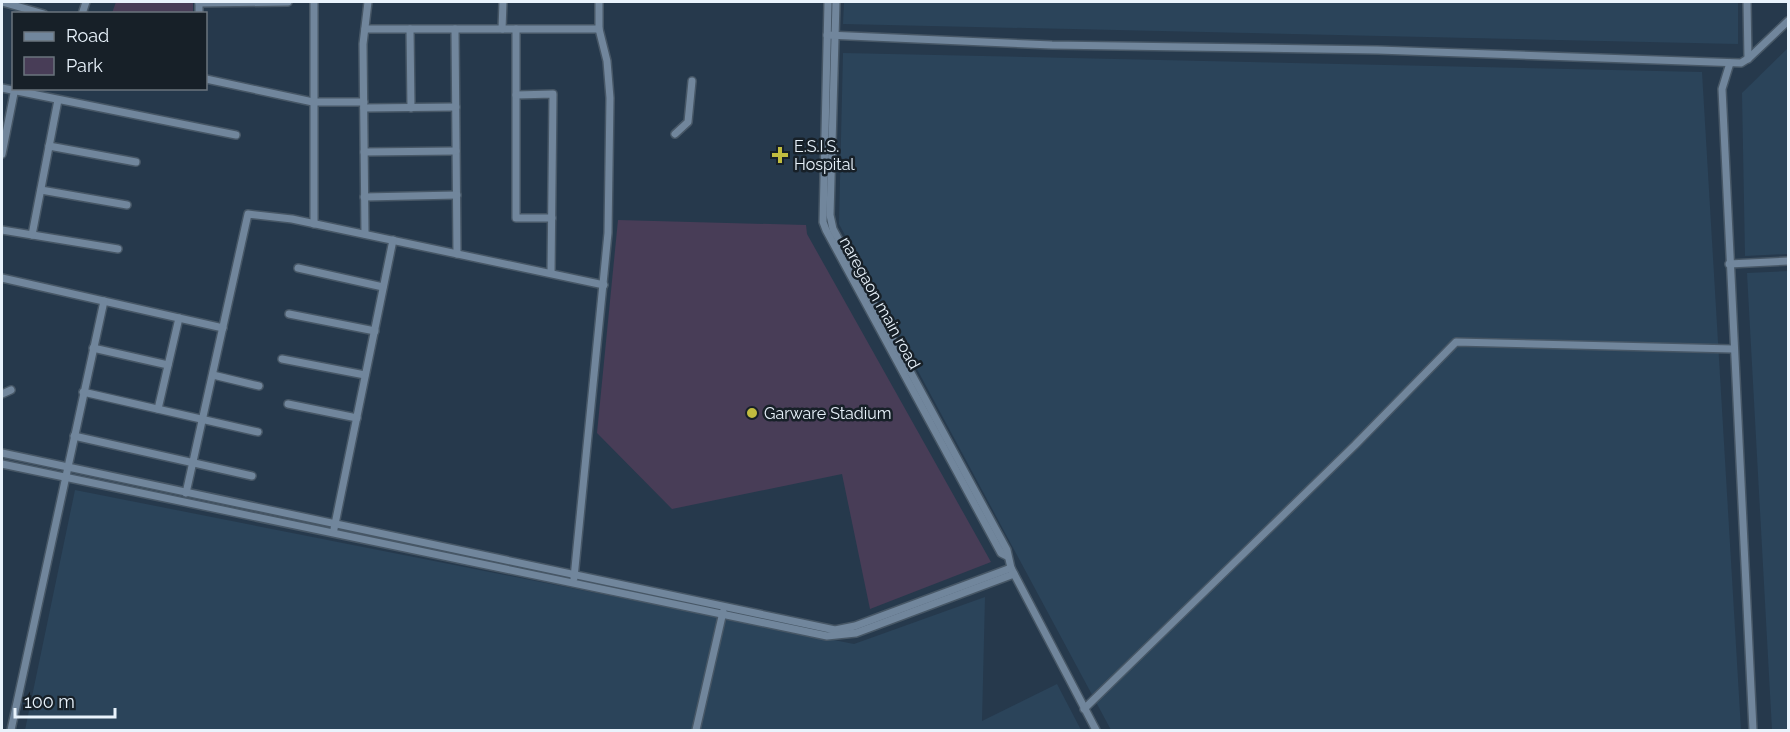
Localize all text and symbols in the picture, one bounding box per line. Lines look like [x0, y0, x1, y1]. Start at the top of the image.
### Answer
legend [12, 12, 207, 90]
text: Road [66, 25, 109, 46]
text: Park [66, 55, 103, 76]
place label: E.S.I.S. Hospital [794, 137, 855, 174]
marker: E.S.I.S. Hospital [771, 146, 789, 164]
street label: naregaon main road [836, 234, 924, 372]
place label: Garware Stadium [764, 404, 891, 423]
marker: Garware Stadium [745, 406, 759, 420]
scale bar [15, 681, 116, 719]
text: 100 m [24, 691, 75, 712]

